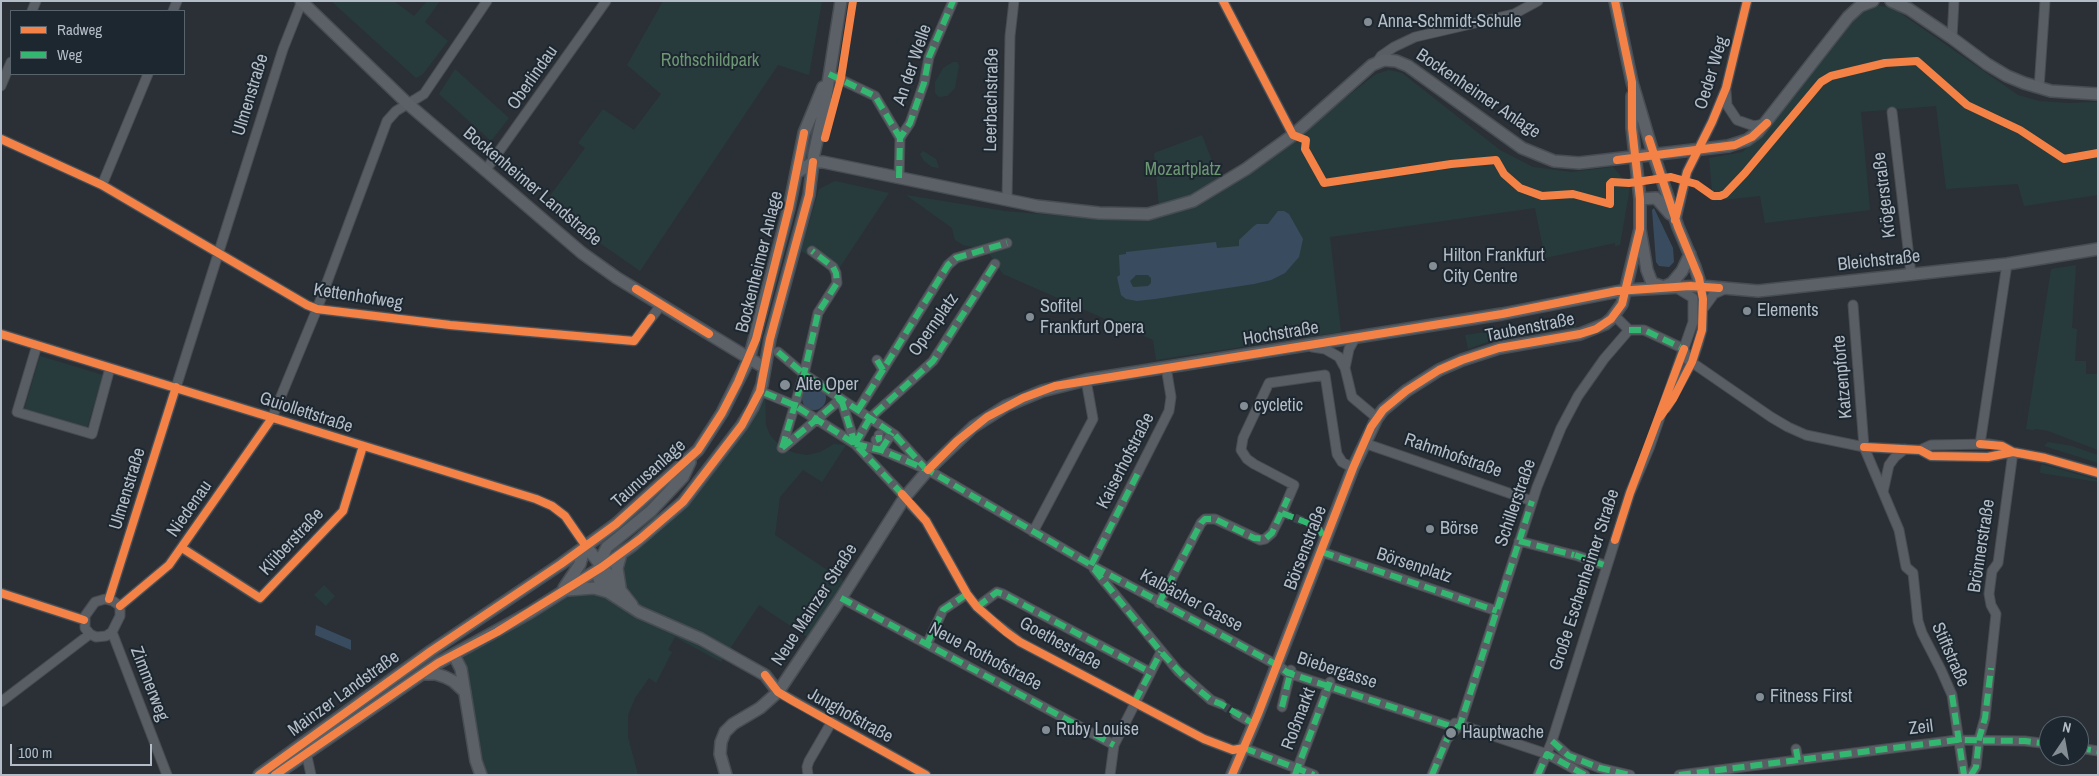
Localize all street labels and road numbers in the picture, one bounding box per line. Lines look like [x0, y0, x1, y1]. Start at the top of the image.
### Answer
street label: An der Welle [889, 22, 937, 108]
street label: Oeder Weg [1691, 34, 1733, 112]
street label: Oberlindau [503, 42, 563, 114]
street label: Bockenheimer Anlage [1412, 44, 1544, 144]
street label: Leerbachstraße [980, 48, 1004, 152]
street label: Ulmenstraße [228, 51, 274, 139]
street label: Bockenheimer Landstraße [458, 123, 606, 251]
street label: Krögerstraße [1869, 151, 1901, 239]
street label: Bockenheimer Anlage [732, 189, 788, 335]
street label: Bleichstraße [1837, 246, 1921, 276]
street label: Kettenhofweg [312, 279, 404, 315]
street label: Opernplatz [904, 289, 964, 361]
street label: Taubenstraße [1484, 309, 1576, 347]
street label: Hochstraße [1242, 317, 1320, 351]
street label: Katzenpforte [1829, 334, 1857, 420]
street label: Guiollettstraße [257, 388, 355, 438]
street label: Kaiserhofstraße [1093, 409, 1159, 513]
street label: Rahmhofstraße [1401, 429, 1505, 483]
street label: Taunusanlage [608, 435, 690, 513]
street label: Ulmenstraße [105, 445, 151, 533]
street label: Schillerstraße [1491, 456, 1541, 550]
street label: Niedenau [163, 477, 217, 541]
street label: Große Eschenheimer Straße [1545, 487, 1625, 673]
street label: Brönnerstraße [1964, 498, 2000, 594]
street label: Börsenstraße [1280, 503, 1332, 593]
street label: Klüberstraße [255, 504, 329, 580]
street label: Neue Mainzer Straße [768, 540, 862, 670]
street label: Börsenplatz [1374, 544, 1454, 588]
street label: Kalbächer Gasse [1136, 565, 1246, 637]
street label: Goethestraße [1015, 613, 1105, 675]
street label: Neue Rothofstraße [925, 618, 1045, 696]
street label: Stiftstraße [1926, 620, 1974, 690]
street label: Zimmerweg [125, 644, 173, 724]
street label: Mainzer Landstraße [284, 646, 404, 742]
street label: Biebergasse [1294, 648, 1380, 694]
street label: Junghofstraße [804, 684, 896, 748]
street label: Roßmarkt [1277, 685, 1321, 753]
street label: Zeil [1907, 716, 1935, 740]

